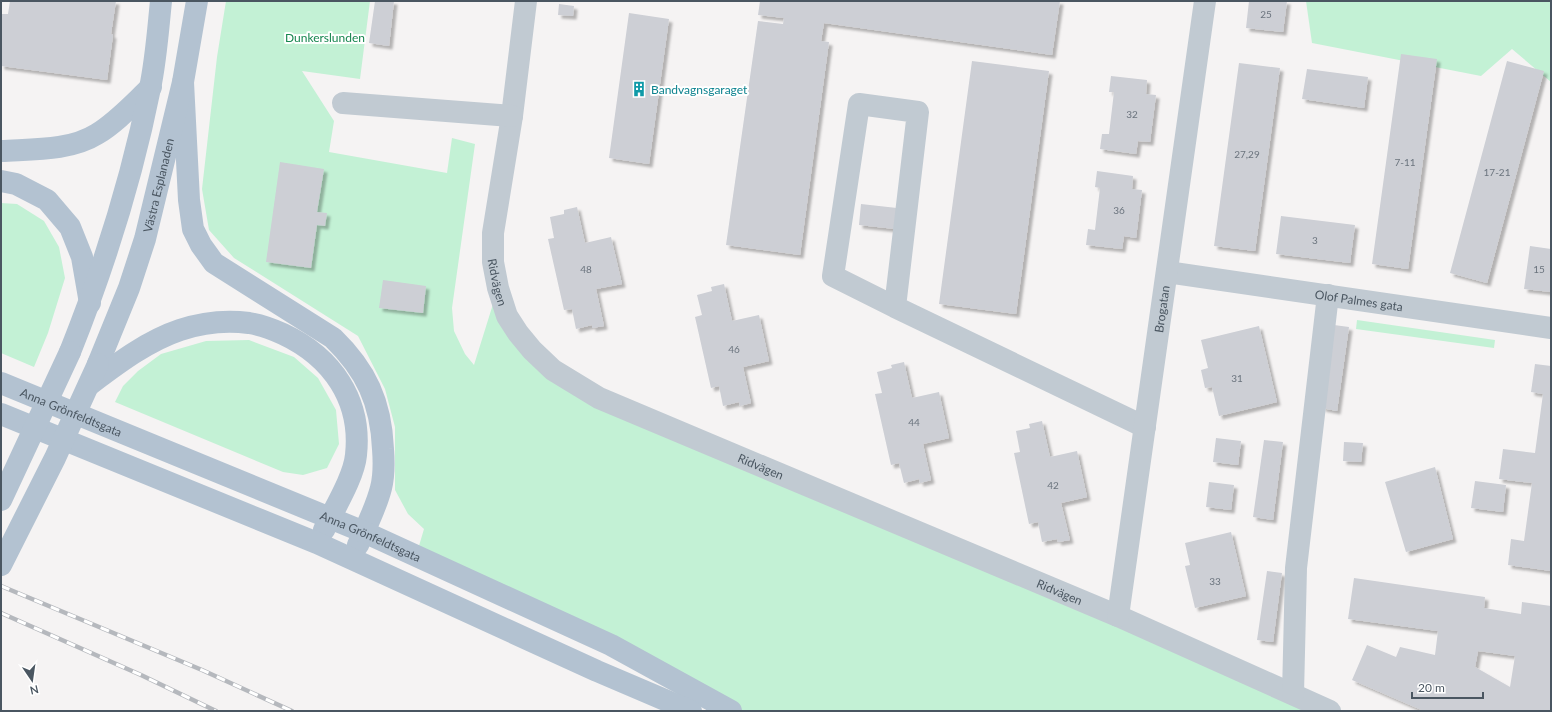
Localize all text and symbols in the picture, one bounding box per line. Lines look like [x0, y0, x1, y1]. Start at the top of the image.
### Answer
house number: 25 [1260, 8, 1272, 20]
park label: Dunkerslunden [285, 30, 365, 45]
building icon: Bandvagnsgaraget [630, 80, 648, 98]
place label: Bandvagnsgaraget [651, 82, 748, 97]
house number: 32 [1126, 108, 1138, 120]
street label: Västra Esplanaden [139, 137, 177, 234]
house number: 27,29 [1234, 148, 1260, 160]
house number: 7-11 [1394, 156, 1416, 168]
house number: 17-21 [1484, 166, 1511, 178]
house number: 36 [1113, 204, 1125, 216]
house number: 3 [1312, 234, 1318, 246]
street label: Ridvägen [485, 257, 511, 308]
house number: 48 [580, 263, 592, 275]
house number: 15 [1533, 263, 1545, 275]
street label: Brogatan [1151, 284, 1172, 334]
street label: Olof Palmes gata [1314, 286, 1404, 314]
house number: 46 [728, 343, 740, 355]
house number: 31 [1231, 372, 1243, 384]
street label: Anna Grönfeldtsgata [18, 384, 124, 439]
house number: 44 [908, 416, 920, 428]
street label: Ridvägen [736, 450, 786, 482]
house number: 42 [1047, 479, 1059, 491]
street label: Anna Grönfeldtsgata [318, 507, 423, 565]
street label: Ridvägen [1034, 575, 1085, 608]
house number: 33 [1209, 575, 1221, 587]
north arrow [12, 660, 52, 700]
scale bar [1412, 674, 1483, 700]
text: 20 m [1418, 680, 1445, 695]
text: N [29, 683, 40, 698]

